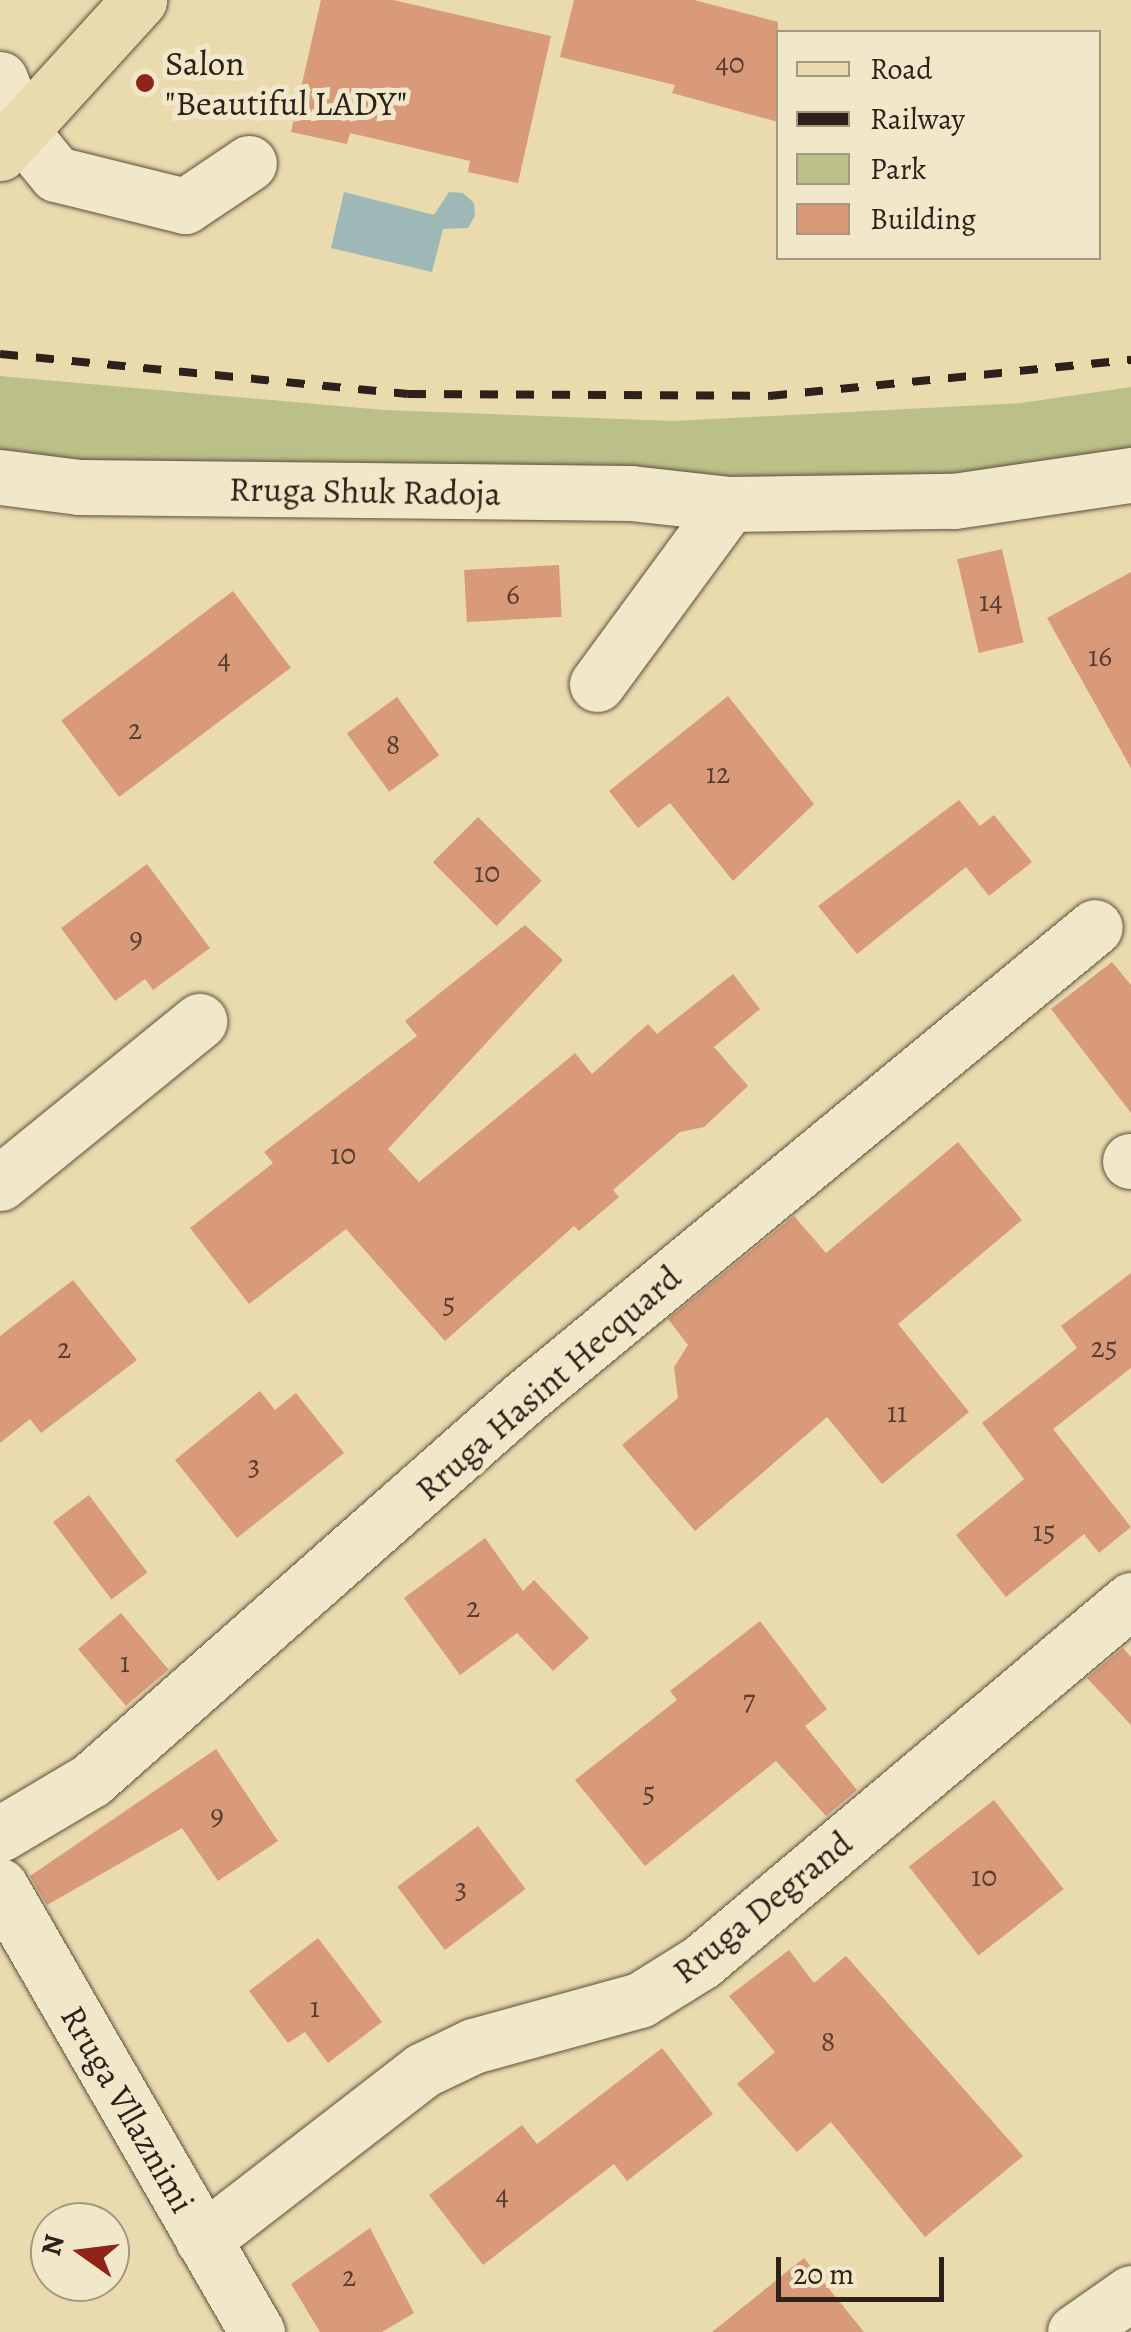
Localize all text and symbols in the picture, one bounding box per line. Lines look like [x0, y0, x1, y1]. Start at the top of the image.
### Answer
legend [776, 30, 1101, 260]
place label: Salon "Beautiful LADY" [165, 42, 407, 124]
house number: 40 [715, 45, 745, 81]
text: Road [870, 49, 932, 89]
marker: Salon "Beautiful LADY" [134, 72, 156, 94]
text: Railway [870, 99, 965, 139]
text: Park [870, 149, 926, 189]
text: Building [870, 199, 976, 239]
street label: Rruga Shuk Radoja [229, 468, 501, 514]
house number: 6 [506, 576, 520, 612]
house number: 14 [979, 583, 1003, 619]
house number: 16 [1088, 638, 1112, 674]
house number: 4 [217, 641, 231, 677]
house number: 2 [128, 711, 142, 747]
house number: 8 [386, 726, 400, 762]
house number: 12 [706, 755, 730, 791]
house number: 10 [474, 854, 500, 890]
house number: 9 [129, 920, 143, 956]
house number: 10 [330, 1136, 356, 1172]
street label: Rruga Hasint Hecquard [407, 1256, 689, 1510]
house number: 5 [443, 1285, 455, 1321]
house number: 25 [1090, 1329, 1118, 1365]
house number: 2 [57, 1330, 71, 1366]
house number: 11 [887, 1394, 907, 1430]
house number: 3 [248, 1447, 260, 1483]
house number: 15 [1032, 1513, 1056, 1549]
house number: 2 [466, 1589, 480, 1625]
house number: 1 [120, 1644, 130, 1680]
house number: 7 [743, 1682, 755, 1718]
house number: 5 [643, 1774, 655, 1810]
house number: 9 [210, 1797, 224, 1833]
street label: Rruga Degrand [664, 1822, 860, 1992]
house number: 10 [971, 1858, 997, 1894]
house number: 3 [455, 1870, 467, 1906]
house number: 1 [310, 1989, 320, 2025]
street label: Rruga Vllaznimi [52, 1998, 204, 2220]
house number: 8 [821, 2023, 835, 2059]
house number: 4 [495, 2177, 509, 2213]
north arrow [30, 2202, 130, 2302]
text: N [32, 2231, 74, 2260]
scale bar [781, 2237, 948, 2299]
text: 20 m [793, 2254, 854, 2294]
house number: 2 [342, 2258, 356, 2294]

